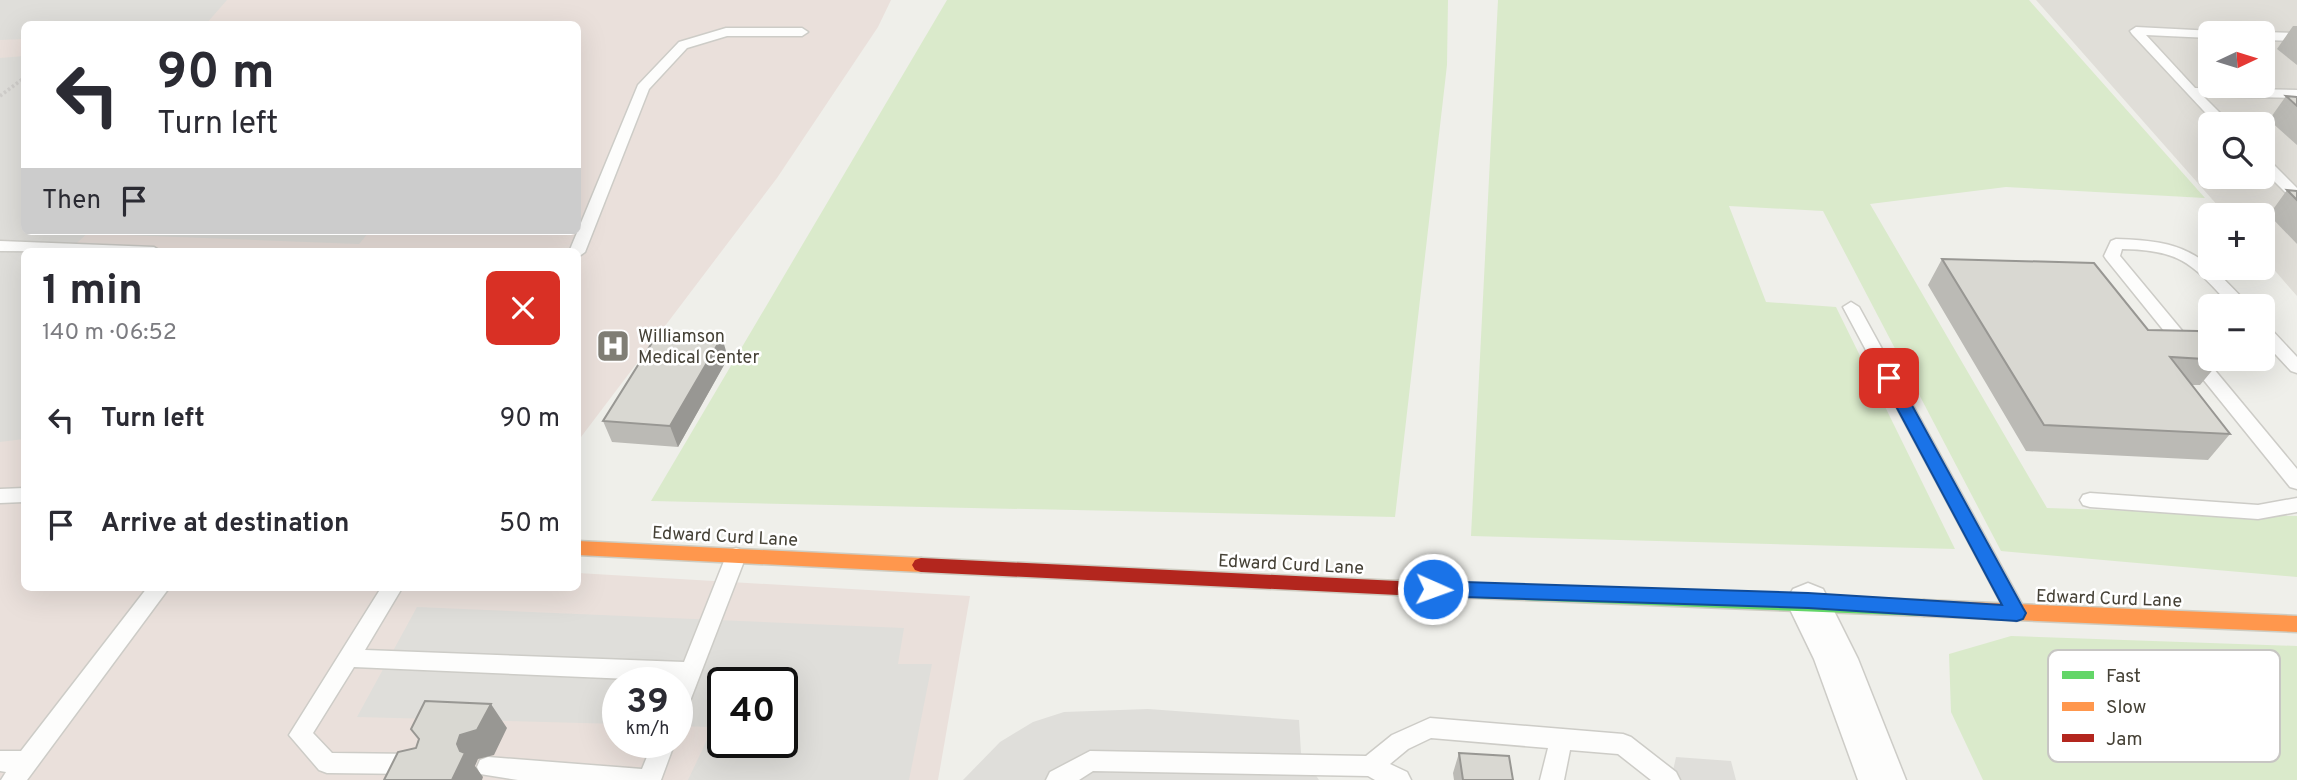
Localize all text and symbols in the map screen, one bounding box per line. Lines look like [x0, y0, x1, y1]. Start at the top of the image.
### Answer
north arrow [2198, 21, 2275, 98]
map controls [2198, 21, 2275, 371]
text: 90 m [157, 44, 275, 106]
icon: left [42, 49, 133, 140]
text: Turn left [157, 105, 278, 145]
button: search [2198, 112, 2275, 189]
icon: arrive [115, 182, 153, 220]
text: Then [42, 185, 101, 218]
button: + [2198, 203, 2275, 280]
text: 1 min [42, 266, 143, 319]
button: close [486, 271, 560, 345]
button: − [2198, 294, 2275, 371]
text: 140 m · 06:52 [42, 319, 177, 348]
place label: Williamson Medical Center [638, 326, 759, 370]
hospital icon: Williamson Medical Center [594, 327, 632, 365]
pin [1859, 348, 1919, 408]
icon: arrive [1870, 359, 1908, 397]
icon: left [42, 401, 80, 439]
text: Turn left [101, 403, 205, 436]
text: 90 m [500, 403, 560, 436]
icon: arrive [42, 506, 80, 544]
text: Arrive at destination [101, 508, 349, 541]
text: 50 m [499, 508, 560, 541]
street label: Edward Curd Lane [651, 522, 799, 553]
street label: Edward Curd Lane [1217, 550, 1365, 581]
position arrow [1396, 552, 1470, 626]
street label: Edward Curd Lane [2035, 585, 2182, 614]
legend [2048, 650, 2280, 762]
text: Fast [2106, 665, 2141, 689]
speed limit sign: 40 [707, 667, 798, 758]
text: 39 [626, 681, 669, 725]
text: Slow [2106, 696, 2146, 720]
text: km/h [626, 718, 669, 741]
text: Jam [2106, 728, 2143, 752]

